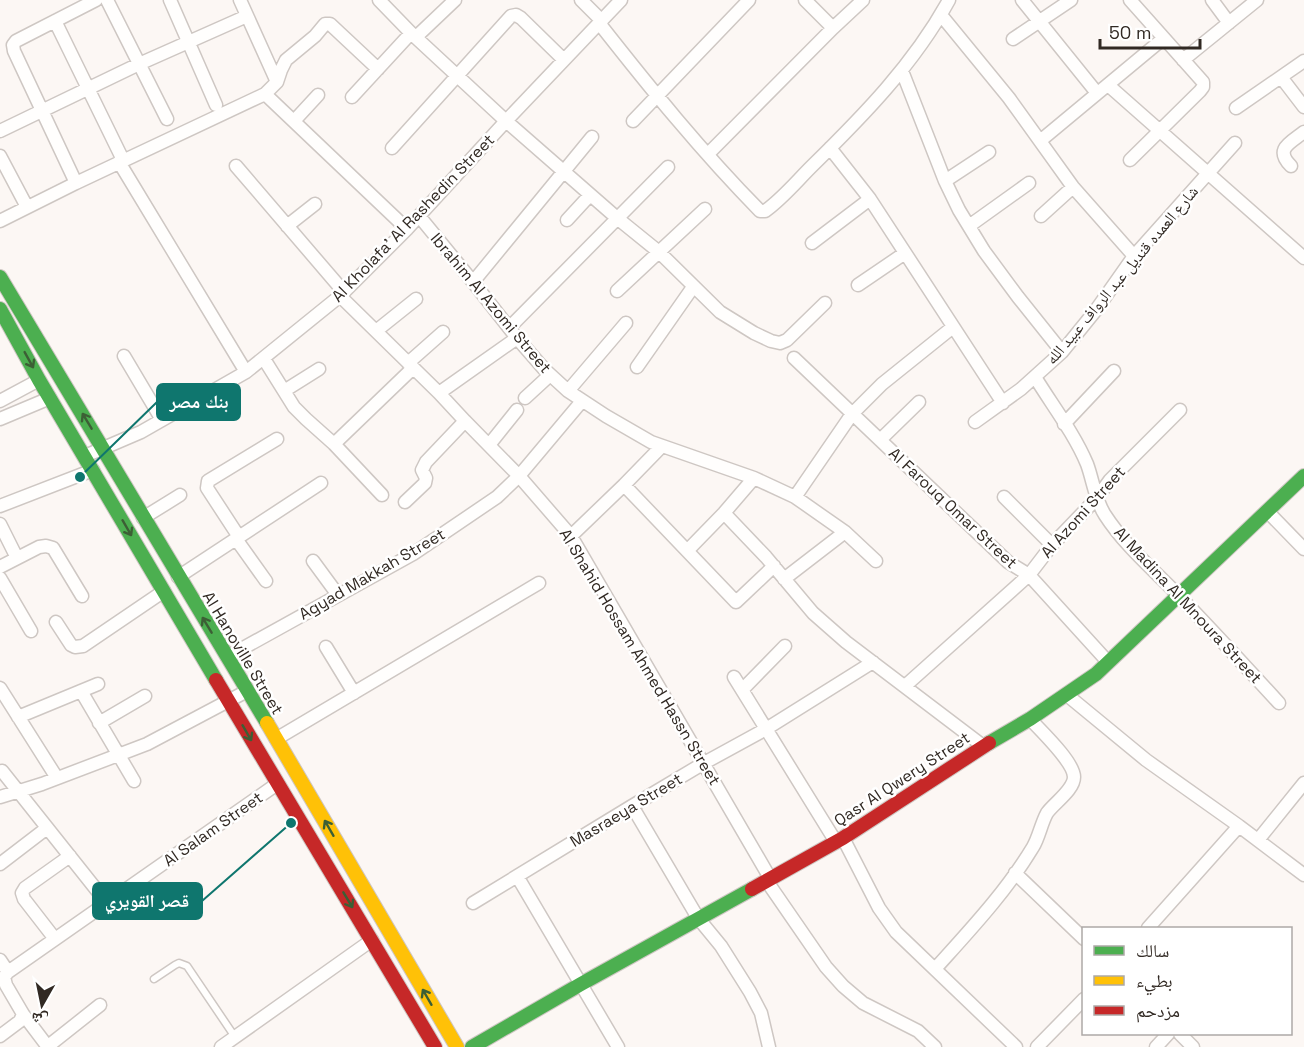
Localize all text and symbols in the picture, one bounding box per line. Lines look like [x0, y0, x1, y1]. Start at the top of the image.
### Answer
scale bar [1100, 12, 1200, 50]
text: 50 m [1109, 21, 1151, 44]
street label: Al Kholafa' Al Rashedin Street [327, 129, 499, 307]
street label: شارع العمده قنديل عبد الرواف عبيد الله [1041, 181, 1203, 369]
street label: Ibrahim Al Azomi Street [426, 228, 556, 378]
one-way arrow [23, 351, 35, 368]
callout: بنك مصر [157, 384, 240, 420]
text: بنك مصر [168, 390, 229, 413]
one-way arrow [80, 413, 92, 430]
street label: Al Farouq Omar Street [884, 443, 1022, 573]
street label: Al Azomi Street [1036, 462, 1130, 562]
one-way arrow [122, 519, 134, 536]
street label: Al Madina Al Mnoura Street [1110, 522, 1266, 688]
street label: Agyad Makkah Street [295, 523, 449, 625]
street label: Al Shahid Hossam Ahmed Hassn Street [555, 525, 725, 789]
street label: Al Hanoville Street [198, 588, 288, 718]
one-way arrow [201, 617, 213, 634]
one-way arrow [242, 724, 254, 741]
street label: Qasr Al Qwery Street [830, 727, 974, 831]
street label: Masraeya Street [566, 768, 686, 852]
street label: Al Salam Street [159, 787, 267, 871]
one-way arrow [322, 820, 334, 837]
callout: قصر القويري [93, 883, 202, 919]
text: قصر القويري [105, 889, 189, 915]
one-way arrow [342, 891, 354, 908]
legend [1082, 927, 1292, 1035]
text: سالك [1136, 939, 1169, 962]
text: بطيء [1136, 969, 1173, 996]
north arrow [12, 975, 72, 1035]
one-way arrow [421, 989, 433, 1006]
text: مزدحم [1136, 999, 1180, 1023]
text: ش [30, 1008, 50, 1031]

